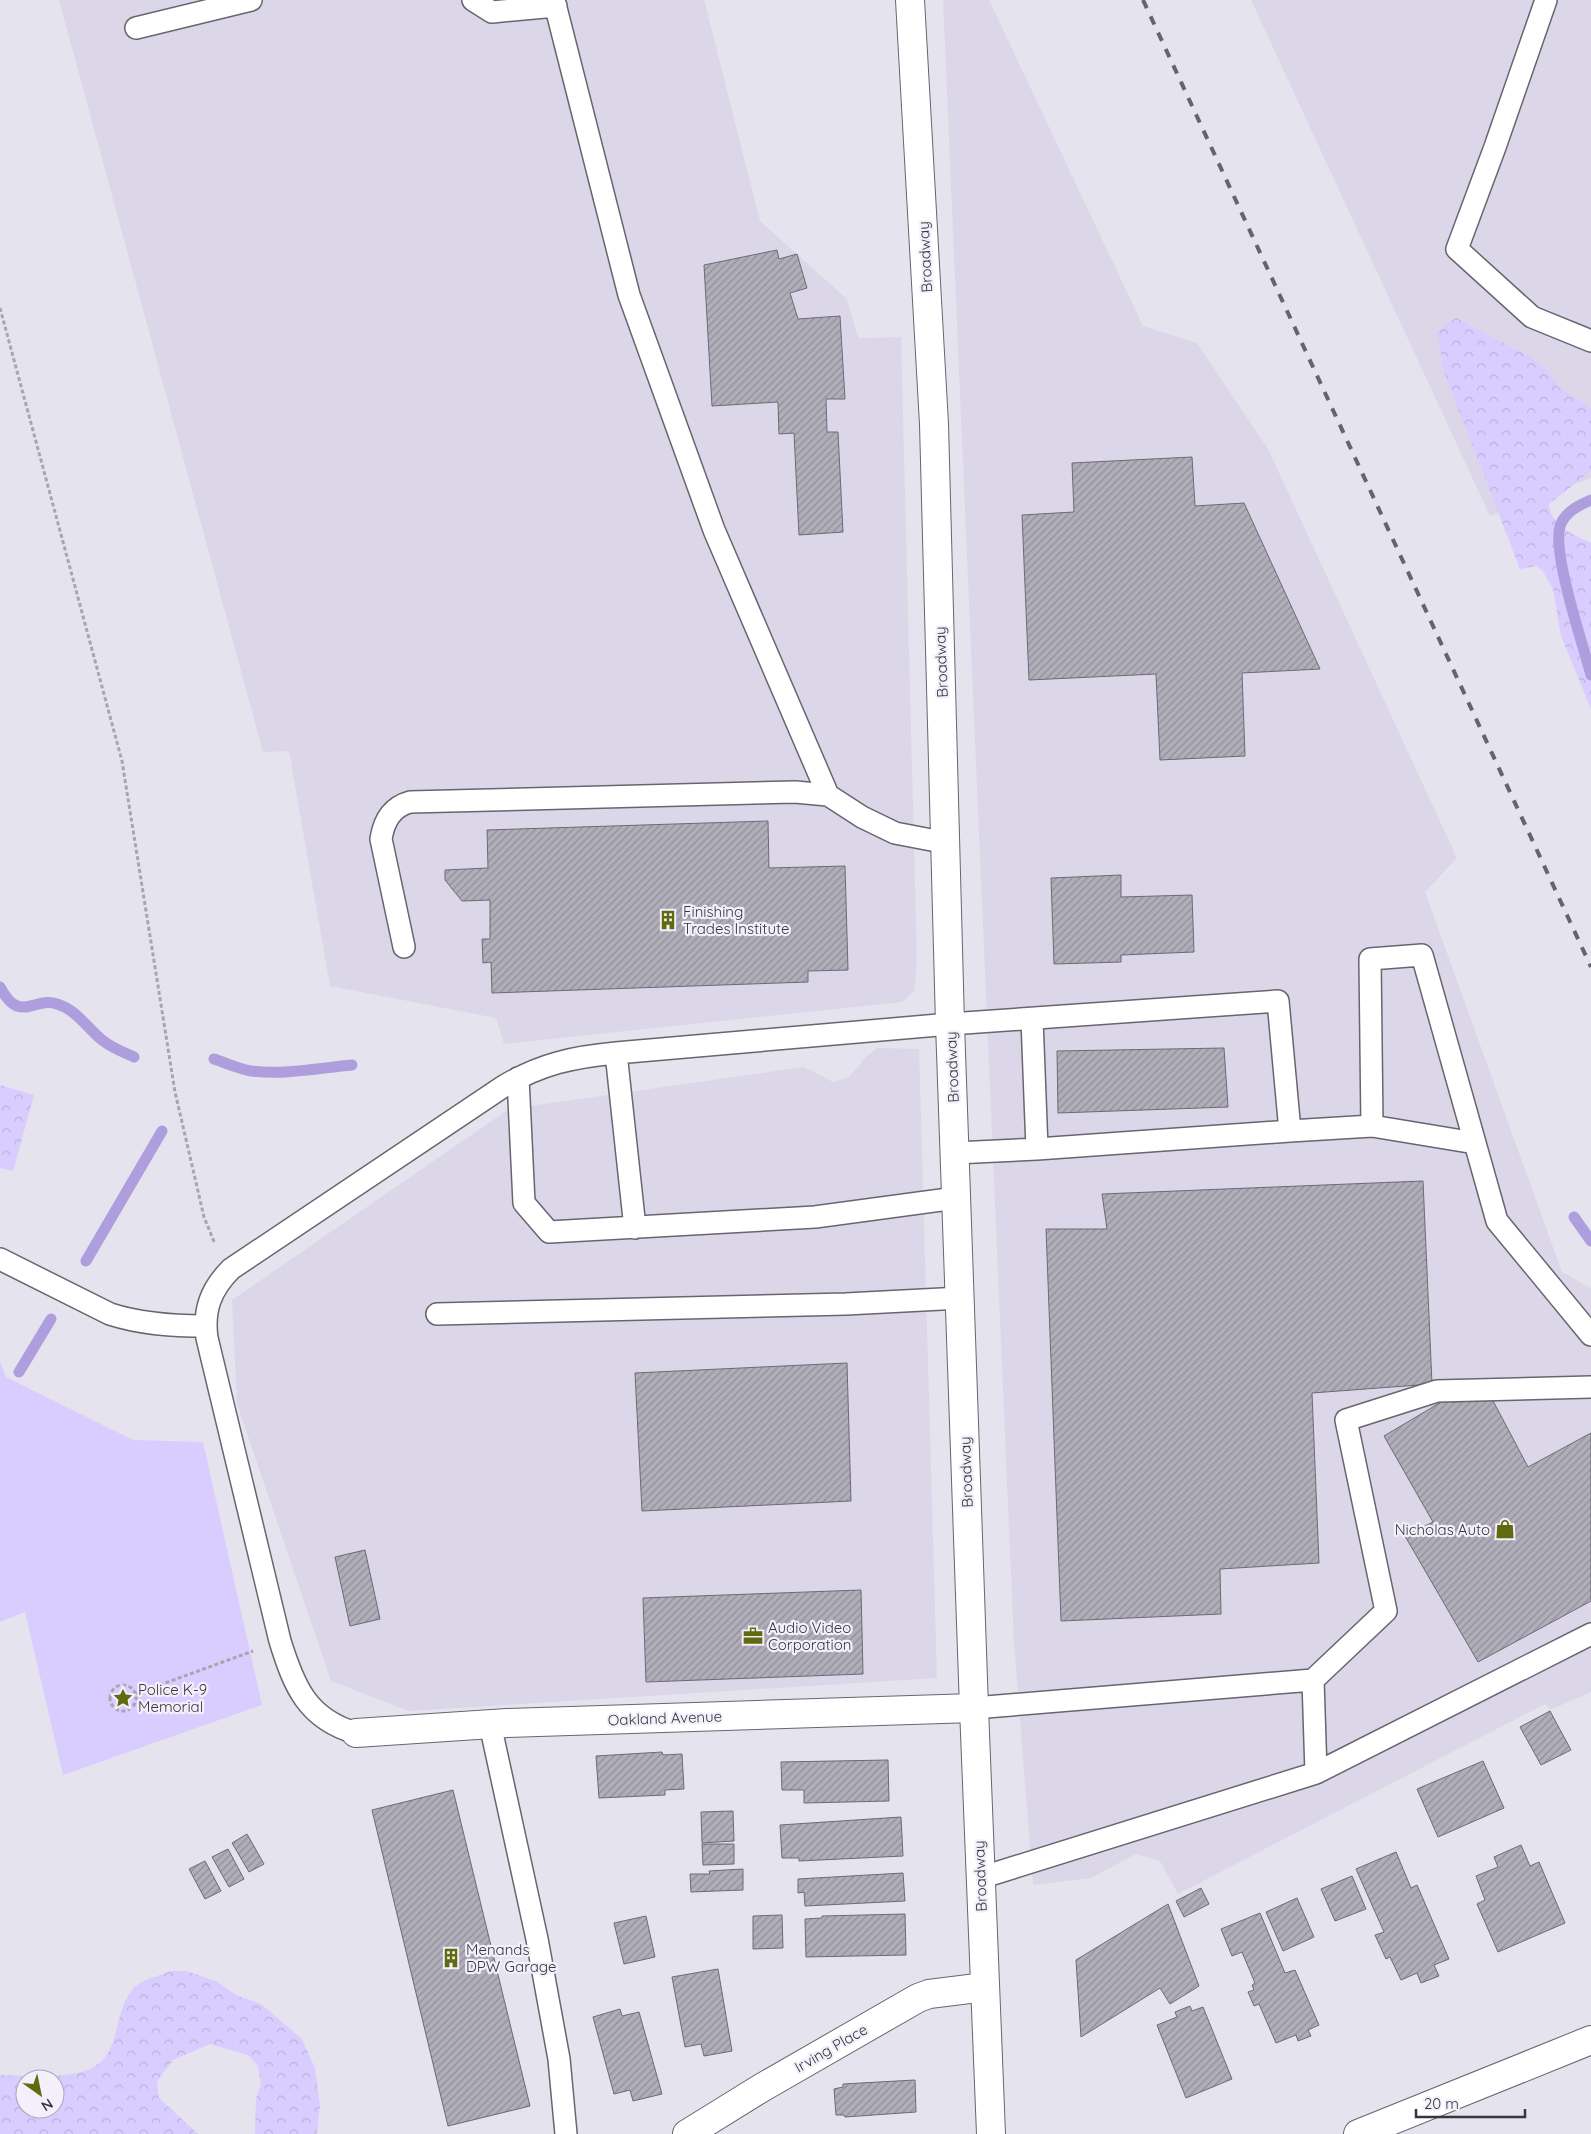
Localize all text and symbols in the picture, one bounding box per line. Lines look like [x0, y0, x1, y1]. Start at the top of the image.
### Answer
street label: Broadway [914, 221, 936, 293]
street label: Broadway [930, 626, 952, 698]
place label: Finishing Trades Institute [683, 902, 789, 938]
building icon: Finishing Trades Institute [657, 909, 679, 931]
street label: Broadway [941, 1031, 963, 1103]
street label: Broadway [955, 1436, 977, 1508]
shop icon: Nicholas Auto [1494, 1518, 1516, 1540]
place label: Nicholas Auto [1395, 1520, 1490, 1539]
place label: Audio Video Corporation [768, 1618, 852, 1654]
office icon: Audio Video Corporation [742, 1625, 764, 1647]
place label: Police K-9 Memorial [138, 1680, 207, 1716]
place icon: Police K-9 Memorial [112, 1687, 134, 1709]
street label: Oakland Avenue [608, 1707, 722, 1729]
street label: Broadway [969, 1840, 991, 1912]
place label: Menands DPW Garage [466, 1940, 556, 1976]
building icon: Menands DPW Garage [440, 1947, 462, 1969]
street label: Irving Place [791, 2019, 871, 2077]
north arrow [15, 2069, 65, 2119]
scale bar [1416, 2086, 1525, 2118]
text: 20 m [1424, 2094, 1459, 2113]
text: N [38, 2095, 56, 2115]

